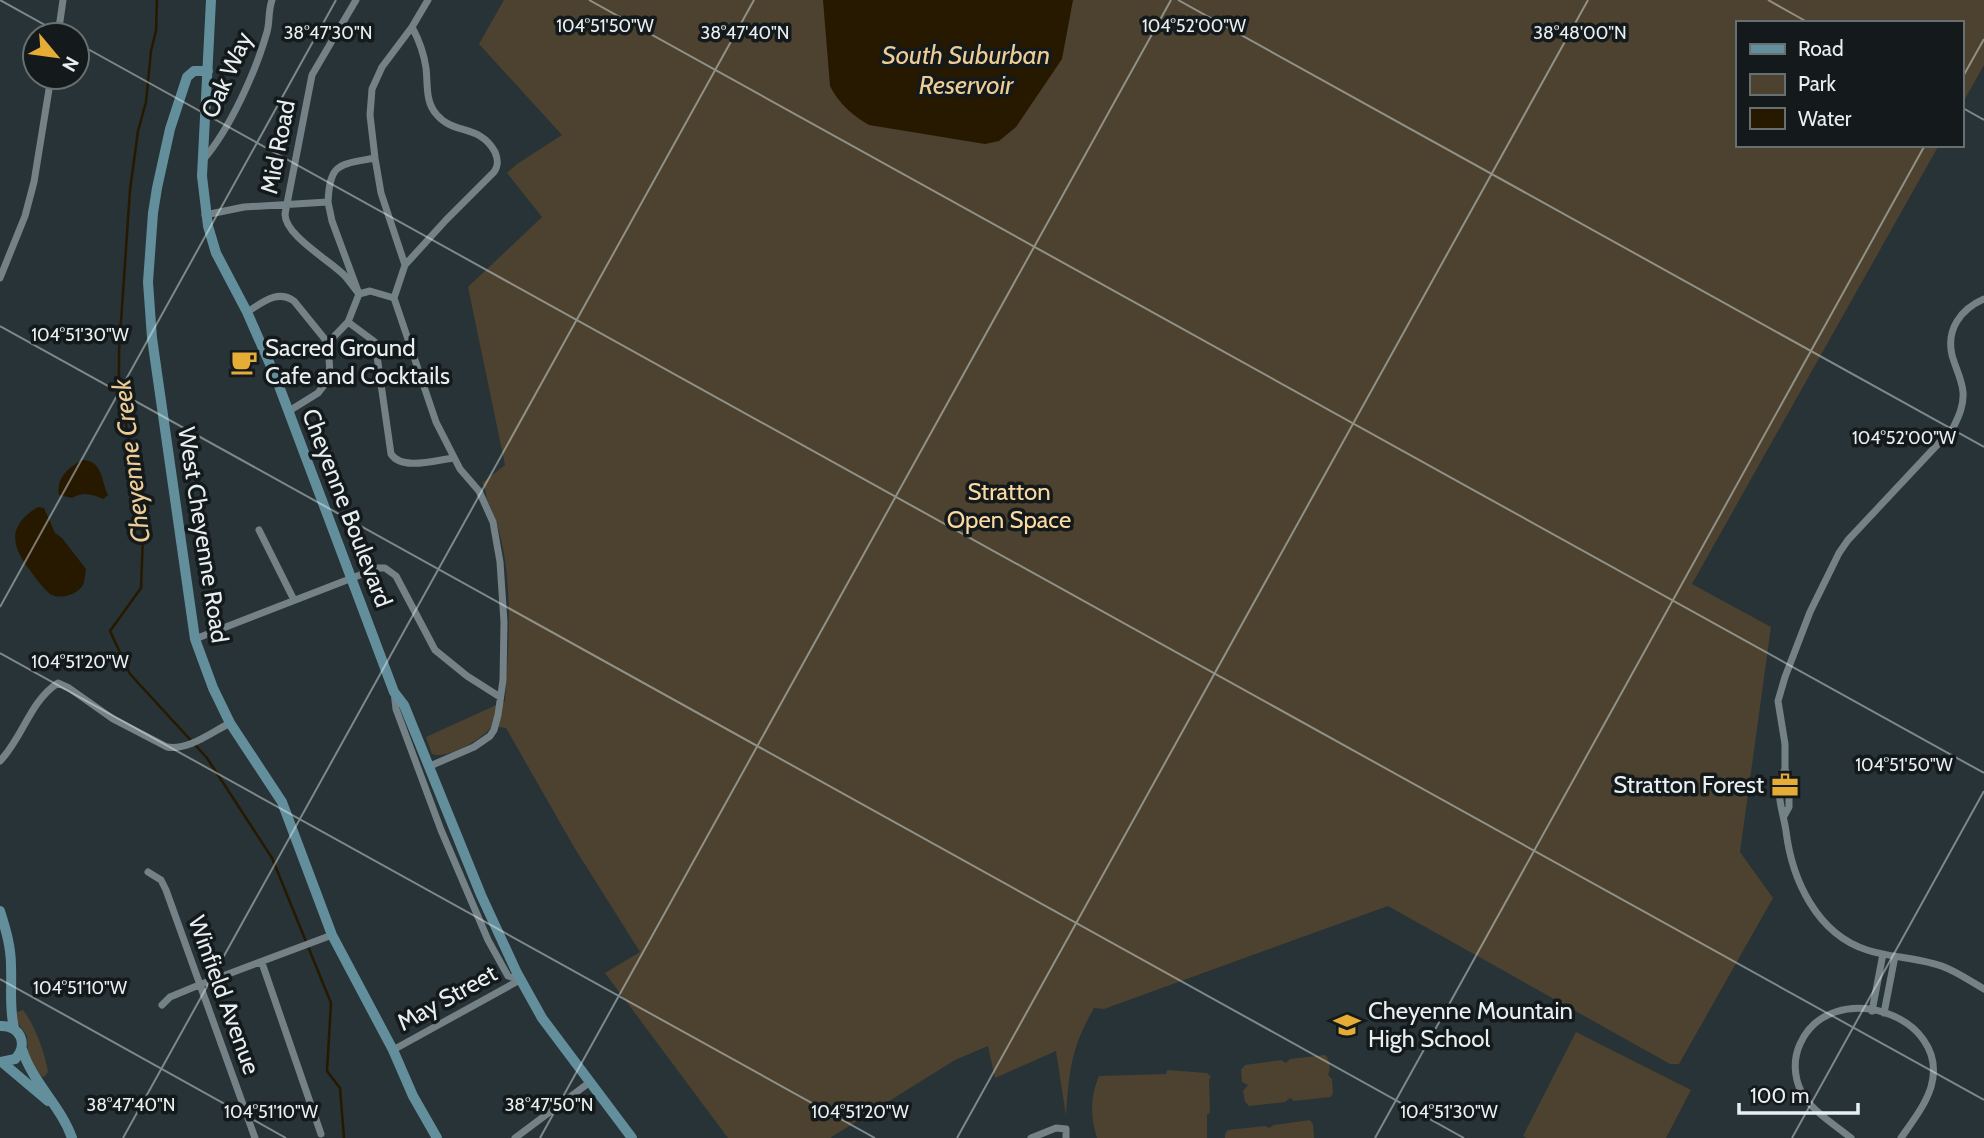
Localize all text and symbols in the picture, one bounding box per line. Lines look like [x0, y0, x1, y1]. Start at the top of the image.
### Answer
text: 104°51'50"W [556, 15, 654, 37]
text: 104°52'00"W [1142, 15, 1246, 37]
north arrow [21, 21, 91, 91]
legend [1736, 21, 1963, 147]
text: 38°47'30"N [284, 22, 372, 44]
text: 38°47'40"N [700, 22, 790, 44]
text: 38°48'00"N [1533, 22, 1627, 44]
street label: Oak Way [195, 27, 258, 122]
text: Road [1798, 36, 1844, 61]
water label: South Suburban Reservoir [882, 39, 1050, 101]
text: N [57, 53, 84, 75]
text: Park [1798, 71, 1836, 96]
street label: Mid Road [254, 97, 301, 196]
text: Water [1798, 106, 1852, 131]
text: 104°51'30"W [31, 324, 129, 346]
place label: Sacred Ground Cafe and Cocktails [265, 333, 450, 390]
cafe icon: Sacred Ground Cafe and Cocktails [229, 347, 259, 377]
water label: Cheyenne Creek [105, 376, 157, 545]
street label: Cheyenne Boulevard [296, 404, 399, 611]
street label: West Cheyenne Road [172, 425, 235, 645]
text: 104°52'00"W [1852, 427, 1956, 449]
park label: Stratton Open Space [947, 477, 1071, 534]
text: 104°51'20"W [31, 651, 129, 673]
text: 104°51'50"W [1855, 754, 1953, 776]
place label: Stratton Forest [1613, 770, 1764, 799]
office icon: Stratton Forest [1770, 770, 1800, 800]
street label: Winfield Avenue [182, 912, 267, 1078]
street label: May Street [392, 958, 502, 1037]
text: 104°51'10"W [33, 977, 127, 999]
place label: Cheyenne Mountain High School [1368, 996, 1573, 1053]
school or university icon: Cheyenne Mountain High School [1332, 1010, 1362, 1040]
scale bar [1739, 1072, 1858, 1116]
text: 100 m [1750, 1083, 1809, 1108]
text: 38°47'40"N [86, 1094, 176, 1116]
text: 38°47'50"N [505, 1094, 593, 1116]
text: 104°51'10"W [224, 1101, 318, 1123]
text: 104°51'20"W [811, 1101, 909, 1123]
text: 104°51'30"W [1400, 1101, 1498, 1123]

